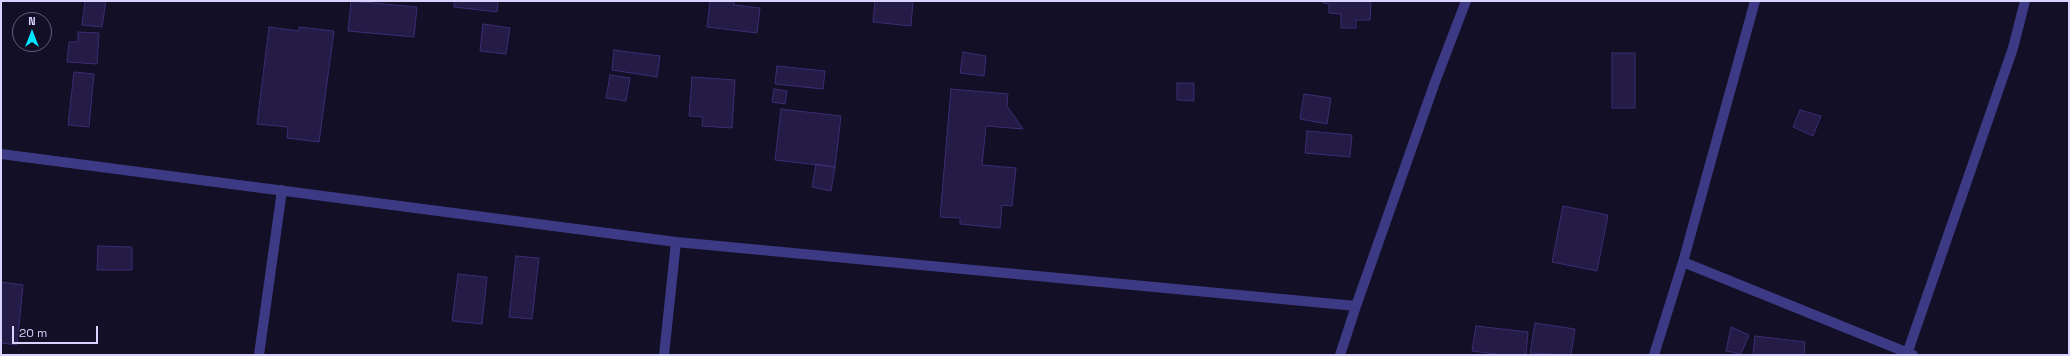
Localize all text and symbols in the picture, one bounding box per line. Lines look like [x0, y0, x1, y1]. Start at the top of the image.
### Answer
north arrow [12, 12, 52, 52]
text: N [28, 14, 36, 28]
scale bar [14, 318, 100, 344]
text: 20 m [19, 325, 47, 341]

